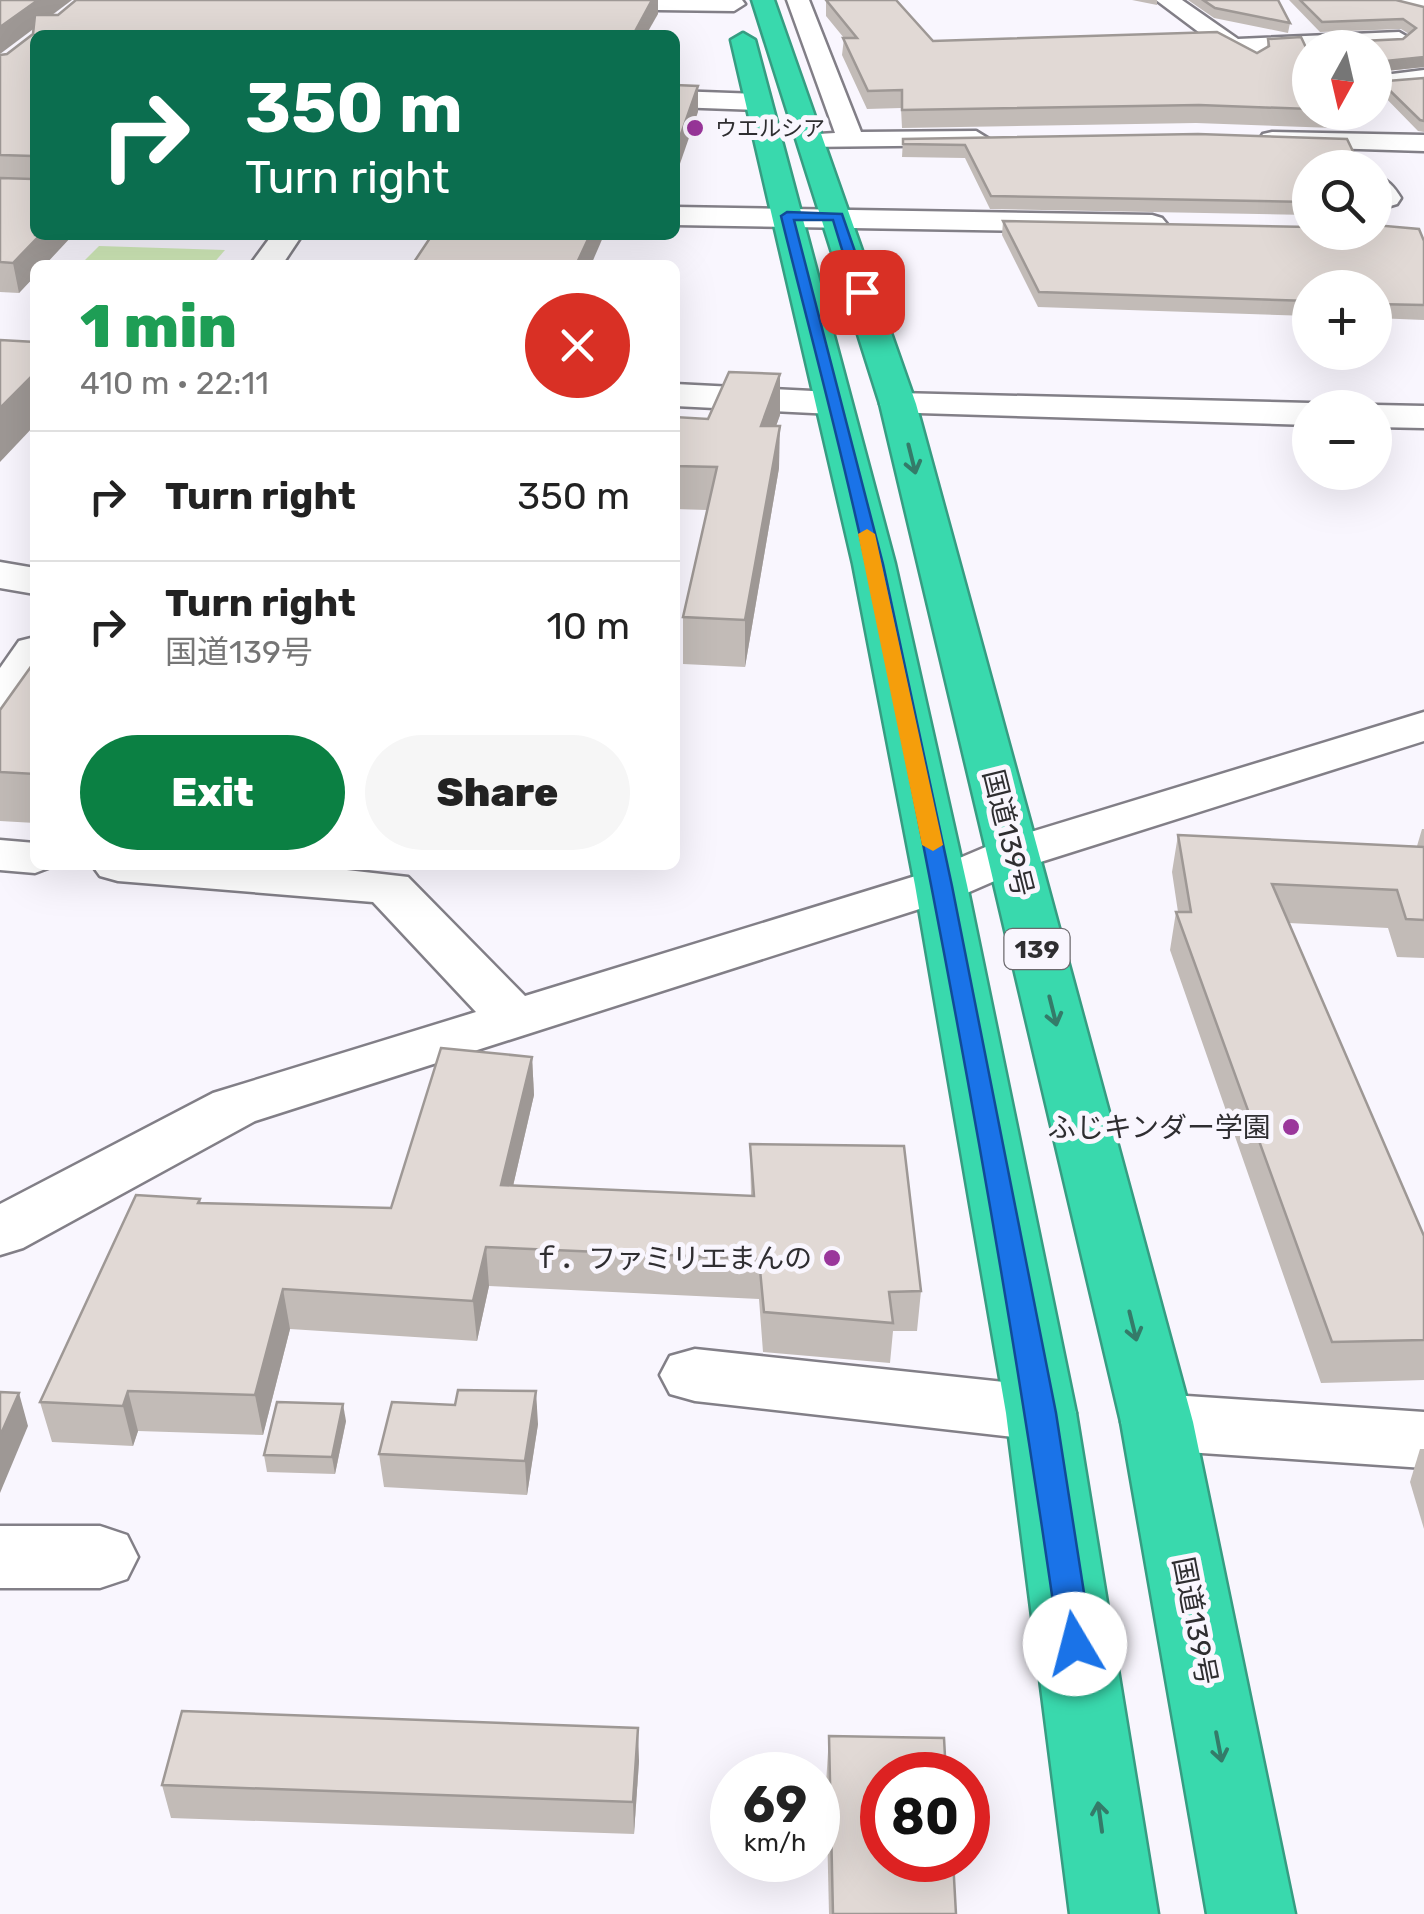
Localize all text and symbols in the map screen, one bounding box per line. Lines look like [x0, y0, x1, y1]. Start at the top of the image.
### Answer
north arrow [1292, 30, 1392, 130]
map controls [1292, 30, 1392, 490]
text: 350 m [245, 67, 463, 150]
icon: right [80, 70, 210, 200]
place label: ウエルシア [715, 115, 825, 142]
marker: ウエルシア [684, 117, 706, 139]
button: search [1292, 150, 1392, 250]
text: Turn right [245, 151, 449, 204]
pin [820, 250, 905, 335]
icon: arrive [835, 265, 890, 320]
button: + [1292, 270, 1392, 370]
text: 1 min [80, 291, 237, 362]
button: close [525, 293, 630, 398]
text: 410 m · 22:11 [80, 364, 269, 402]
button: − [1292, 390, 1392, 490]
one-way arrow [904, 443, 923, 474]
icon: right [80, 469, 135, 524]
text: Turn right [165, 473, 356, 519]
text: 350 m [517, 473, 630, 519]
text: Turn right [165, 580, 356, 626]
icon: right [80, 599, 135, 654]
text: 10 m [547, 603, 630, 649]
text: 国道139号 [165, 633, 313, 671]
button: Exit [80, 735, 345, 850]
button: Share [365, 735, 630, 850]
street label: 国道139号 [976, 766, 1040, 900]
road number: 139 [1004, 929, 1070, 969]
one-way arrow [1045, 994, 1063, 1026]
place label: ふじキンダー学園 [1048, 1111, 1271, 1144]
marker: ふじキンダー学園 [1280, 1116, 1302, 1138]
place label: ｆ．ファミリエまんの [532, 1242, 812, 1275]
marker: ｆ．ファミリエまんの [821, 1247, 843, 1269]
one-way arrow [1124, 1310, 1143, 1341]
street label: 国道139号 [1166, 1554, 1224, 1688]
position arrow [1023, 1592, 1127, 1696]
one-way arrow [1210, 1730, 1229, 1763]
speed limit sign: 80 [860, 1752, 990, 1882]
text: 69 [743, 1775, 807, 1835]
one-way arrow [1090, 1802, 1109, 1834]
text: km/h [744, 1828, 806, 1857]

